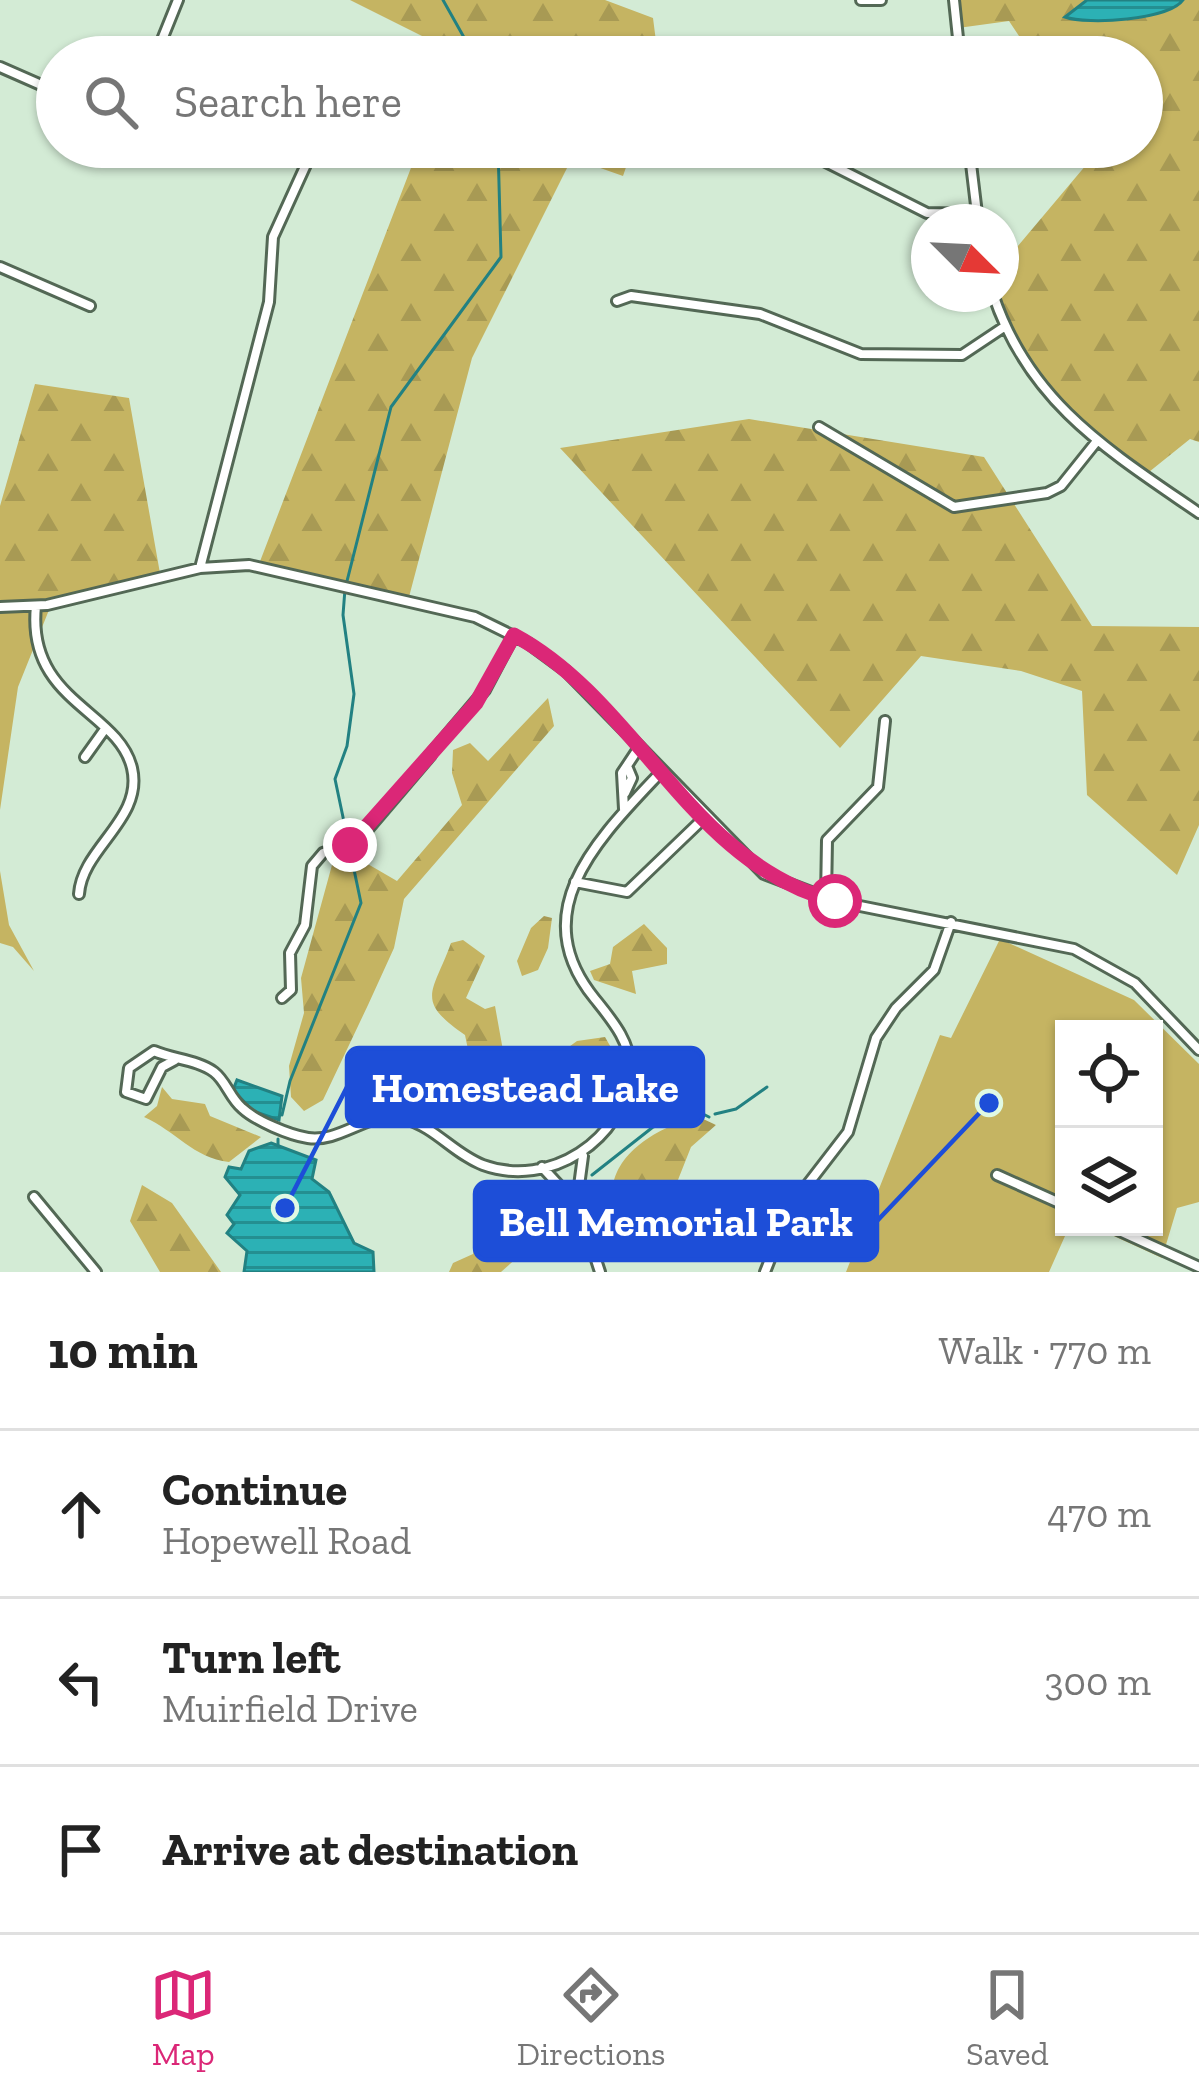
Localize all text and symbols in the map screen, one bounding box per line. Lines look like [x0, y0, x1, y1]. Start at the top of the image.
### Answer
search box [36, 36, 1163, 168]
icon: search [78, 69, 144, 135]
text: Search here [174, 75, 402, 129]
north arrow [911, 204, 1019, 312]
route end [323, 818, 377, 872]
route start [808, 874, 862, 928]
map controls [1055, 1020, 1163, 1236]
button: locate [1055, 1020, 1163, 1128]
callout: Homestead Lake [347, 1048, 703, 1126]
text: Homestead Lake [371, 1062, 679, 1113]
button: layers [1055, 1128, 1163, 1236]
callout: Bell Memorial Park [475, 1182, 877, 1260]
text: Bell Memorial Park [499, 1196, 853, 1247]
text: 10 min [48, 1320, 198, 1381]
text: Walk · 770 m [939, 1327, 1151, 1374]
text: Continue [162, 1463, 347, 1517]
icon: ahead [48, 1481, 114, 1547]
text: 470 m [1047, 1490, 1151, 1537]
text: Hopewell Road [162, 1517, 411, 1564]
text: Turn left [162, 1631, 340, 1685]
icon: left [48, 1649, 114, 1715]
text: 300 m [1044, 1658, 1151, 1705]
text: Muirfield Drive [162, 1685, 418, 1732]
icon: arrive [48, 1817, 114, 1883]
text: Arrive at destination [162, 1823, 578, 1877]
tab: Map [150, 1962, 216, 2073]
tab: Directions [517, 1962, 666, 2073]
tab: Saved [966, 1962, 1049, 2073]

